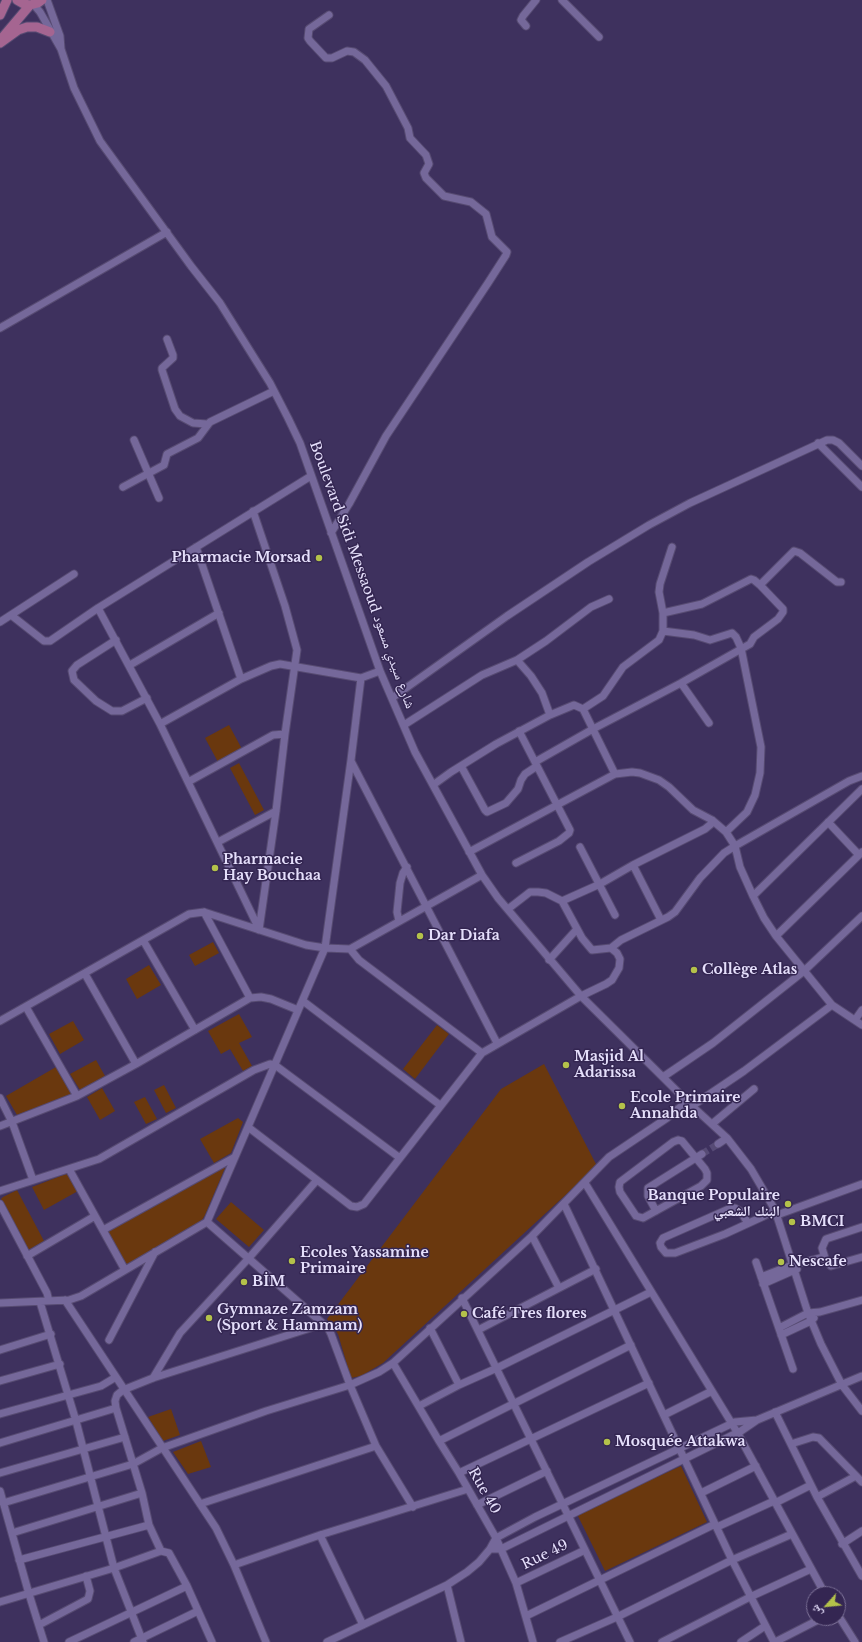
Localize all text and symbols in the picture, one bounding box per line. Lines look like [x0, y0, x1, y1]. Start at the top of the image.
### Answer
street label: Boulevard Sidi Messaoud شارع سيدي مسعود [306, 439, 418, 711]
place label: Pharmacie Morsad [171, 550, 311, 566]
marker: Pharmacie Morsad [314, 553, 324, 563]
place label: Pharmacie Hay Bouchaa [223, 852, 321, 884]
marker: Pharmacie Hay Bouchaa [210, 863, 220, 873]
place label: Dar Diafa [428, 928, 500, 944]
marker: Dar Diafa [415, 931, 425, 941]
place label: Collège Atlas [702, 962, 797, 978]
marker: Collège Atlas [689, 965, 699, 975]
place label: Masjid Al Adarissa [574, 1049, 644, 1082]
marker: Masjid Al Adarissa [561, 1060, 571, 1070]
place label: Ecole Primaire Annahda [630, 1090, 740, 1122]
marker: Ecole Primaire Annahda [617, 1101, 627, 1111]
place label: Banque Populaire البنك الشعبي [648, 1188, 780, 1220]
marker: Banque Populaire البنك الشعبي [783, 1199, 793, 1209]
place label: BMCI [800, 1214, 845, 1230]
marker: BMCI [787, 1217, 797, 1227]
place label: Ecoles Yassamine Primaire [300, 1245, 429, 1278]
place label: Nescafe [789, 1254, 847, 1270]
marker: Ecoles Yassamine Primaire [287, 1256, 297, 1266]
marker: Nescafe [776, 1257, 786, 1267]
place label: BİM [252, 1274, 285, 1290]
marker: BİM [239, 1277, 249, 1287]
place label: Gymnaze Zamzam (Sport & Hammam) [217, 1302, 362, 1334]
place label: Café Tres flores [472, 1306, 587, 1322]
marker: Café Tres flores [459, 1309, 469, 1319]
marker: Gymnaze Zamzam (Sport & Hammam) [204, 1313, 214, 1323]
place label: Mosquée Attakwa [615, 1434, 746, 1450]
marker: Mosquée Attakwa [602, 1437, 612, 1447]
street label: Rue 40 [464, 1465, 504, 1517]
street label: Rue 49 [519, 1537, 571, 1573]
north arrow [806, 1586, 846, 1626]
text: ش [807, 1603, 825, 1619]

